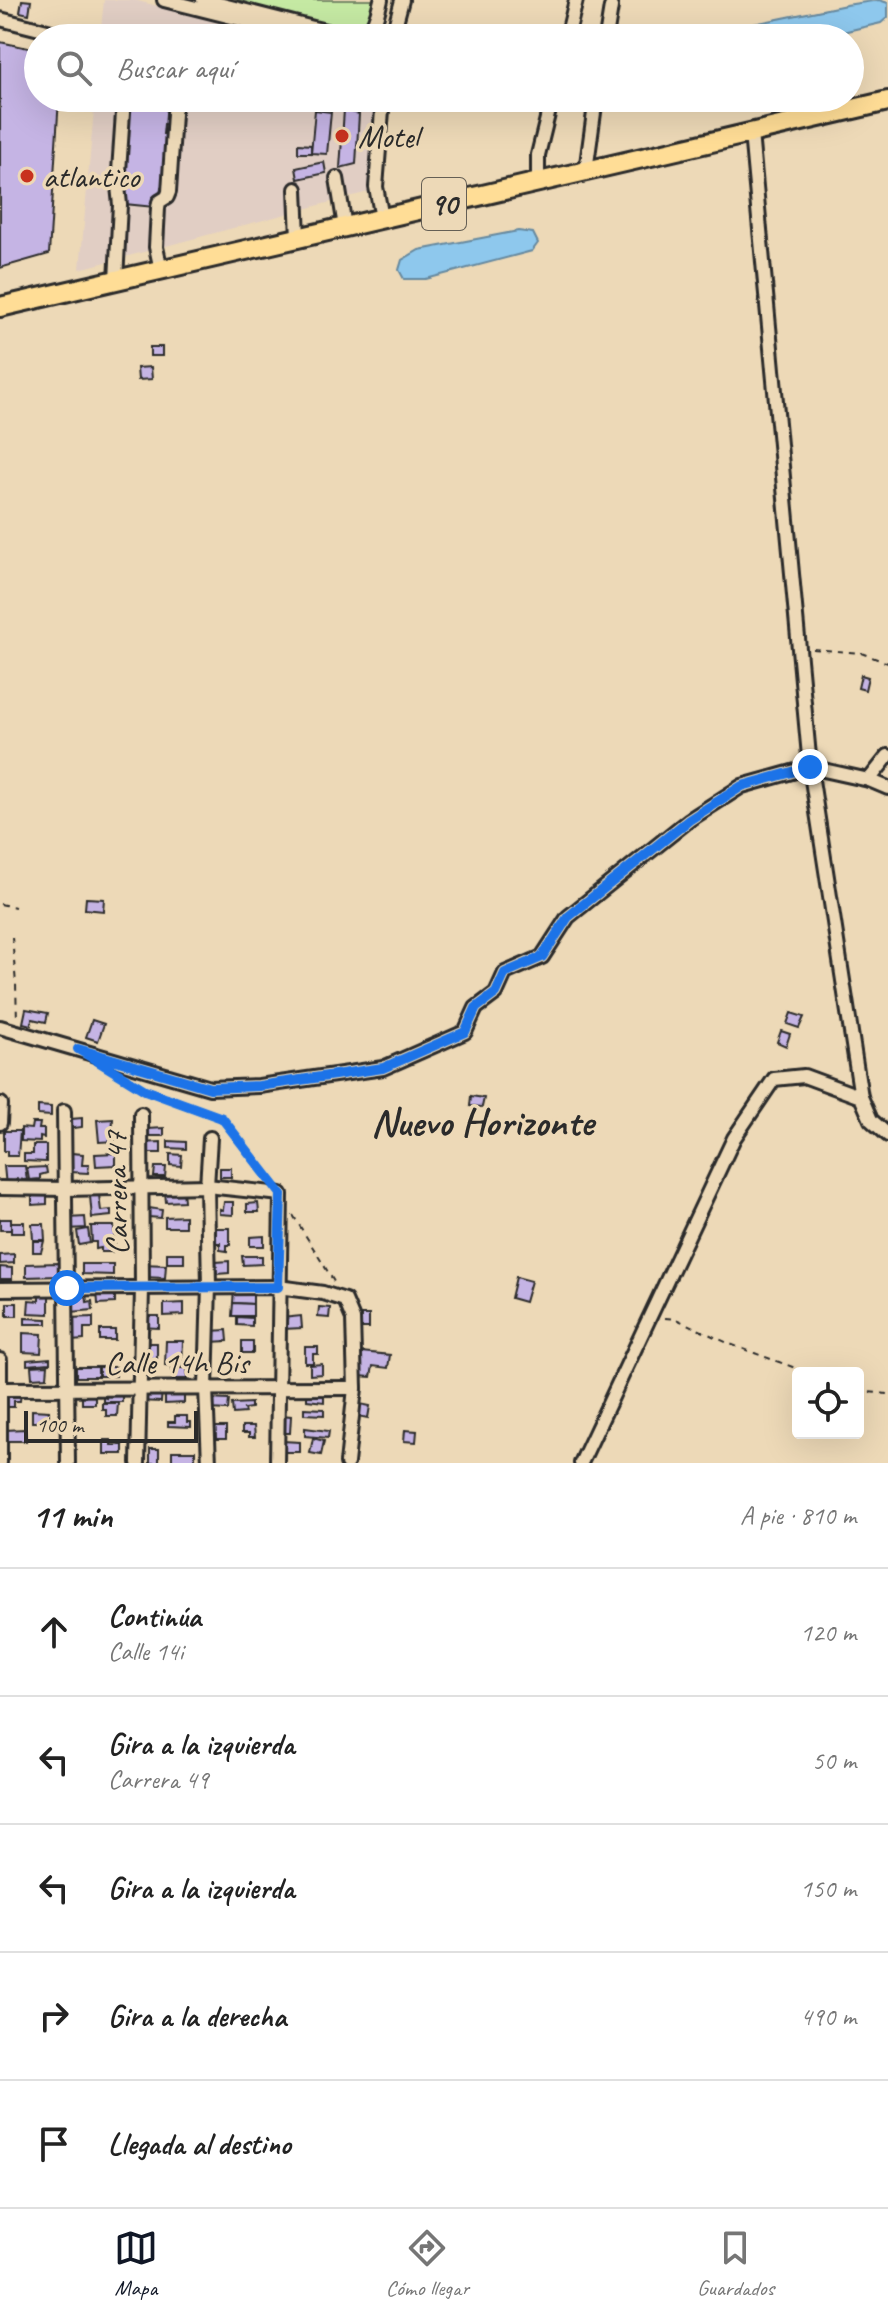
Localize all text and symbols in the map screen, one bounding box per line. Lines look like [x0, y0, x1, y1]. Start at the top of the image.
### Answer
search box [24, 24, 864, 112]
icon: search [52, 46, 96, 90]
text: Buscar aquí [116, 49, 234, 87]
place label: Motel [358, 116, 424, 157]
marker: Motel [333, 127, 351, 145]
place label: atlantico [43, 156, 141, 197]
marker: atlantico [18, 167, 36, 185]
road number: 90 [422, 178, 466, 230]
route end [792, 749, 828, 785]
district label: Nuevo Horizonte [371, 1097, 597, 1147]
street label: Carrera 47 [95, 1129, 138, 1255]
route start [49, 1270, 85, 1306]
street label: Calle 14h Bis [105, 1342, 251, 1383]
map controls [792, 1367, 864, 1439]
button: locate [792, 1367, 864, 1439]
scale bar [24, 1407, 198, 1443]
text: 100 m [36, 1411, 83, 1439]
text: 11 min [32, 1494, 112, 1537]
text: A pie · 810 m [740, 1499, 856, 1532]
text: Continúa [108, 1597, 201, 1635]
icon: ahead [32, 1610, 76, 1654]
text: 120 m [800, 1616, 856, 1649]
text: Calle 14i [108, 1635, 183, 1668]
text: Gira a la izquierda [108, 1725, 294, 1763]
icon: left [32, 1738, 76, 1782]
text: 50 m [812, 1744, 856, 1777]
text: Carrera 49 [108, 1763, 209, 1796]
icon: left [32, 1866, 76, 1910]
text: Gira a la izquierda [108, 1869, 294, 1907]
text: 150 m [800, 1872, 856, 1905]
icon: right [32, 1994, 76, 2038]
text: Gira a la derecha [108, 1997, 286, 2035]
text: 490 m [800, 2000, 856, 2033]
icon: arrive [32, 2122, 76, 2166]
text: Llegada al destino [108, 2125, 291, 2163]
tab: Mapa [114, 2226, 158, 2302]
tab: Cómo llegar [386, 2226, 469, 2302]
tab: Guardados [697, 2226, 774, 2302]

